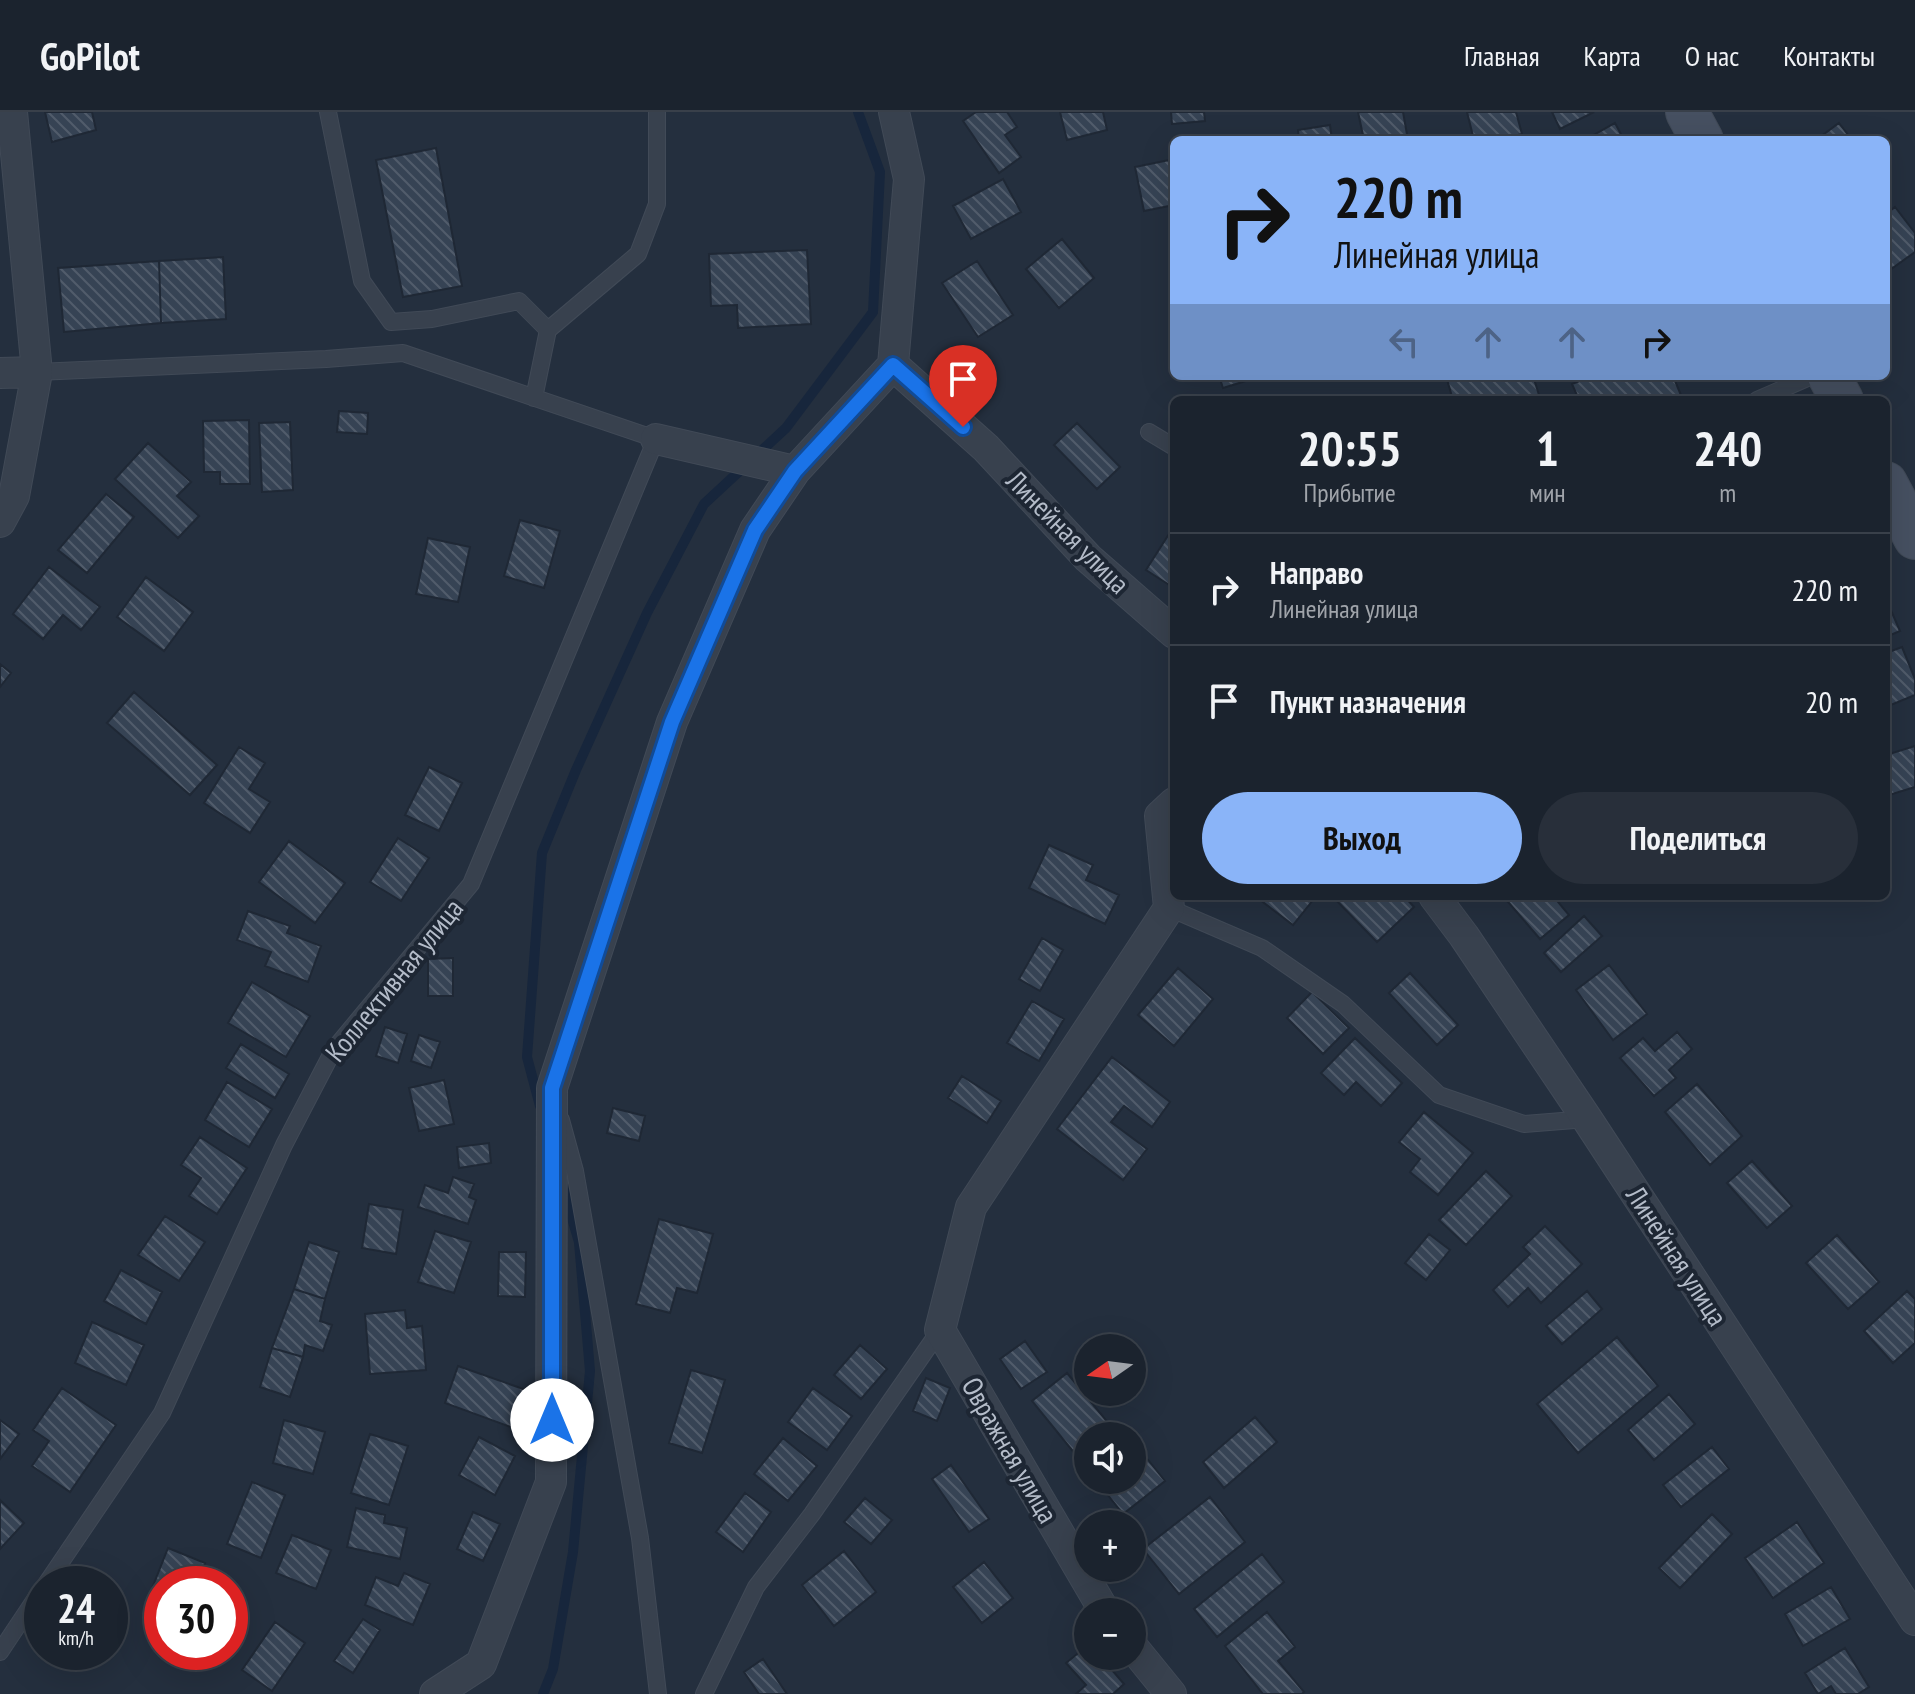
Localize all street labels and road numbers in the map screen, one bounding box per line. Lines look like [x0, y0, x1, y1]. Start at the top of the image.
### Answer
street label: Линейная улица [998, 461, 1138, 601]
street label: Коллективная улица [316, 890, 471, 1069]
street label: Линейная улица [1618, 1178, 1736, 1333]
street label: Овражная улица [954, 1370, 1067, 1529]

